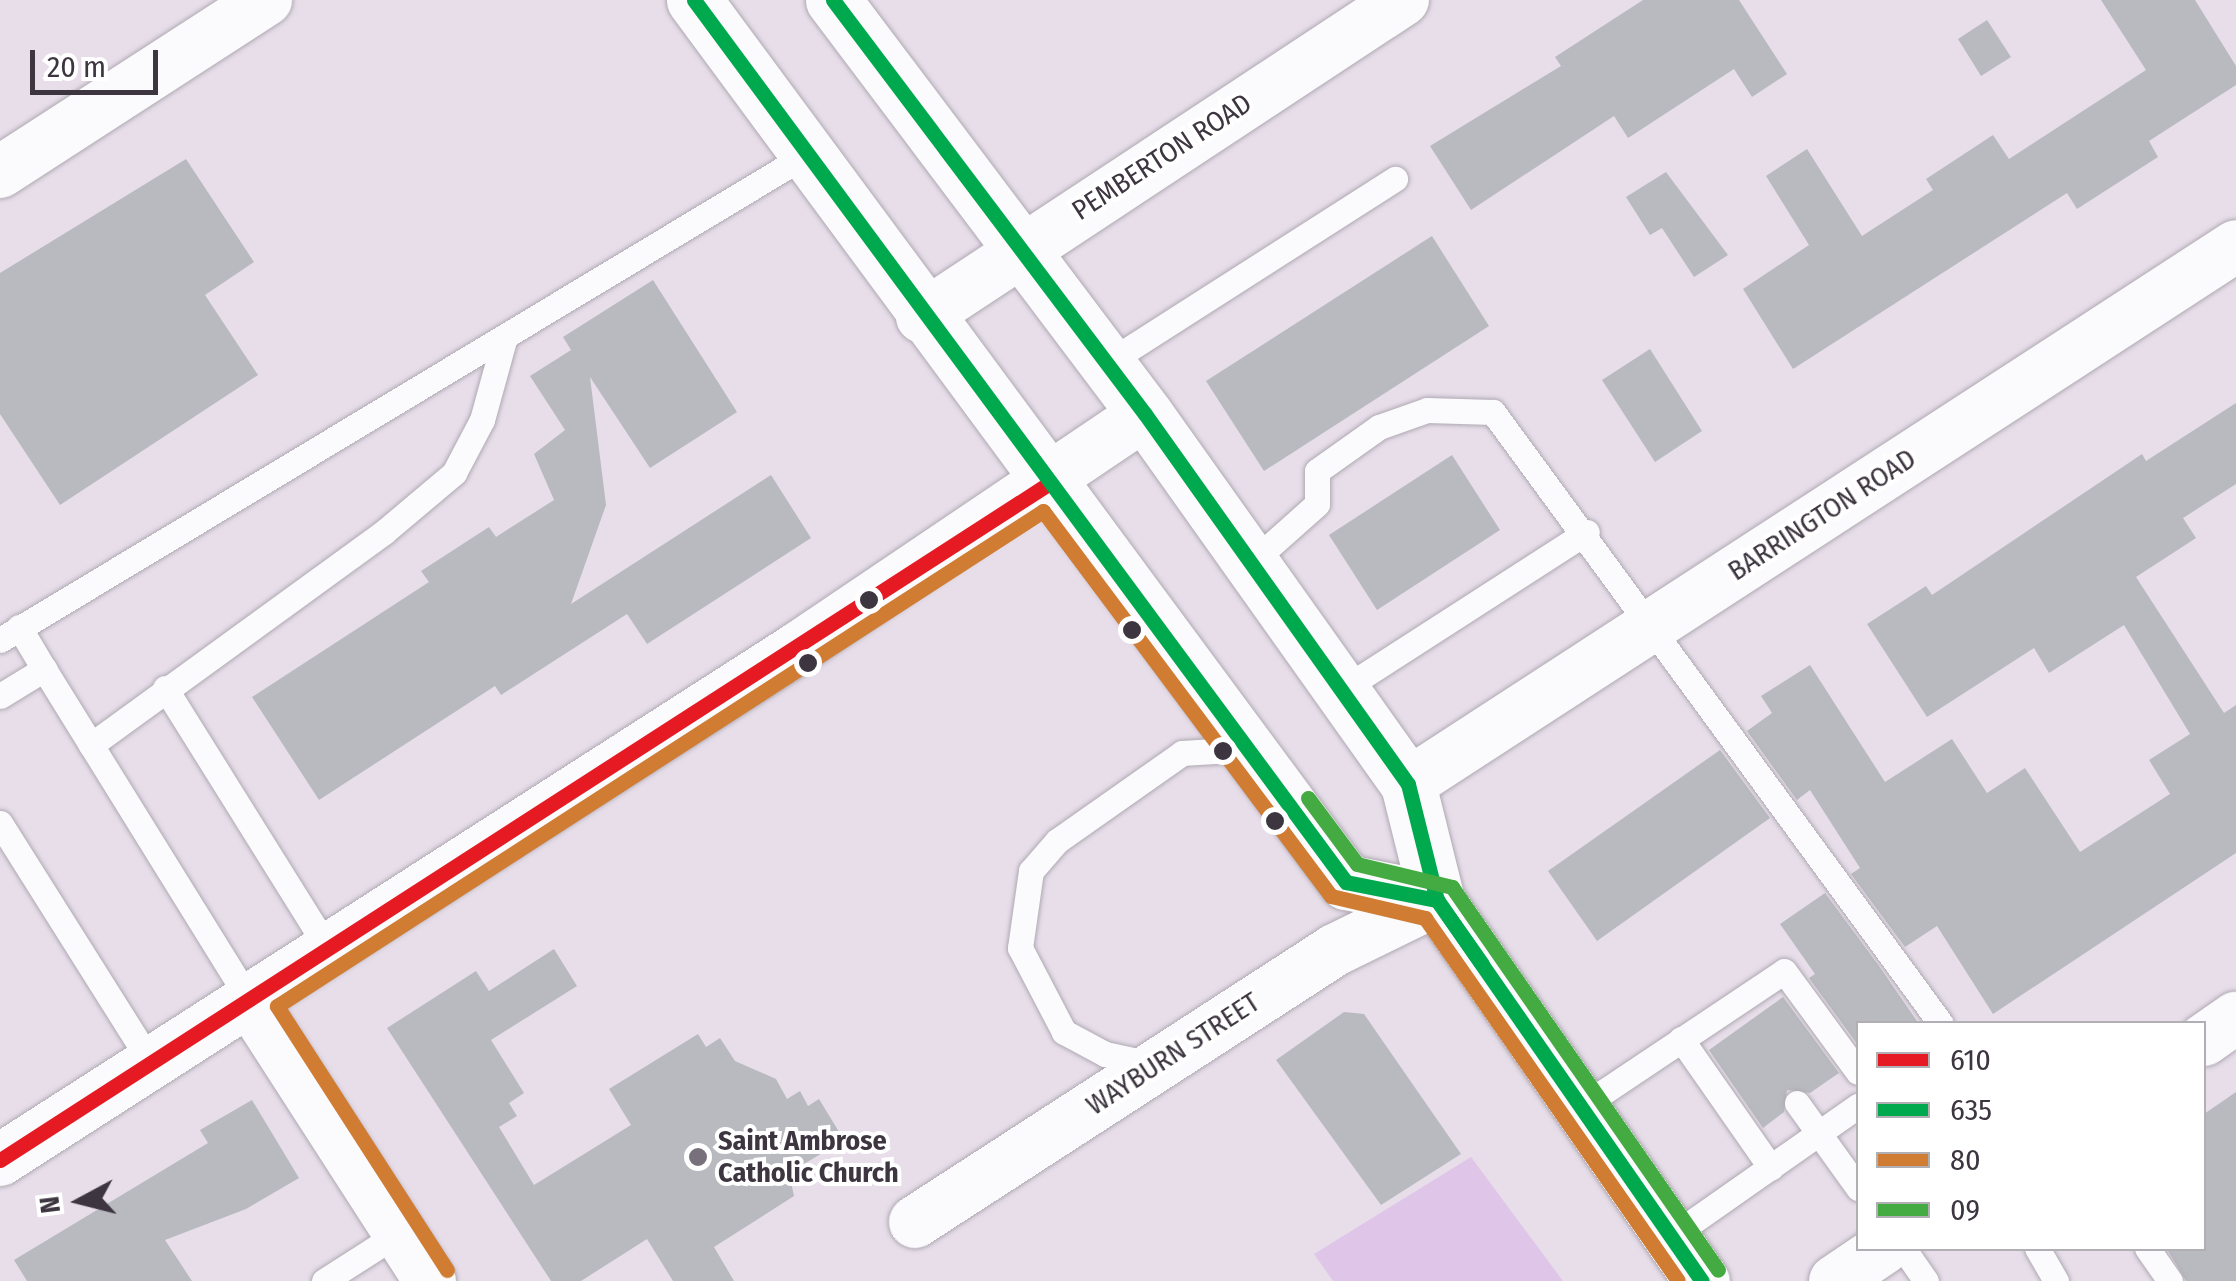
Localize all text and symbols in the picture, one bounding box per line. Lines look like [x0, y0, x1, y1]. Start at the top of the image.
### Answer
scale bar [35, 30, 162, 92]
text: 20 m [47, 49, 106, 85]
street label: PEMBERTON ROAD [1066, 86, 1258, 228]
street label: BARRINGTON ROAD [1722, 442, 1922, 588]
unlabelled marker [859, 590, 879, 610]
unlabelled marker [1122, 620, 1142, 640]
unlabelled marker [798, 653, 818, 673]
unlabelled marker [1213, 741, 1233, 761]
unlabelled marker [1265, 811, 1285, 831]
street label: WAYBURN STREET [1080, 986, 1266, 1122]
legend [1856, 1021, 2206, 1251]
text: 610 [1950, 1042, 1991, 1078]
text: 635 [1950, 1092, 1992, 1128]
place label: Saint Ambrose Catholic Church [718, 1124, 899, 1190]
text: 80 [1950, 1142, 1981, 1178]
marker: Saint Ambrose Catholic Church [687, 1146, 709, 1168]
north arrow [30, 1151, 130, 1251]
text: 09 [1950, 1192, 1980, 1228]
text: N [32, 1194, 67, 1215]

